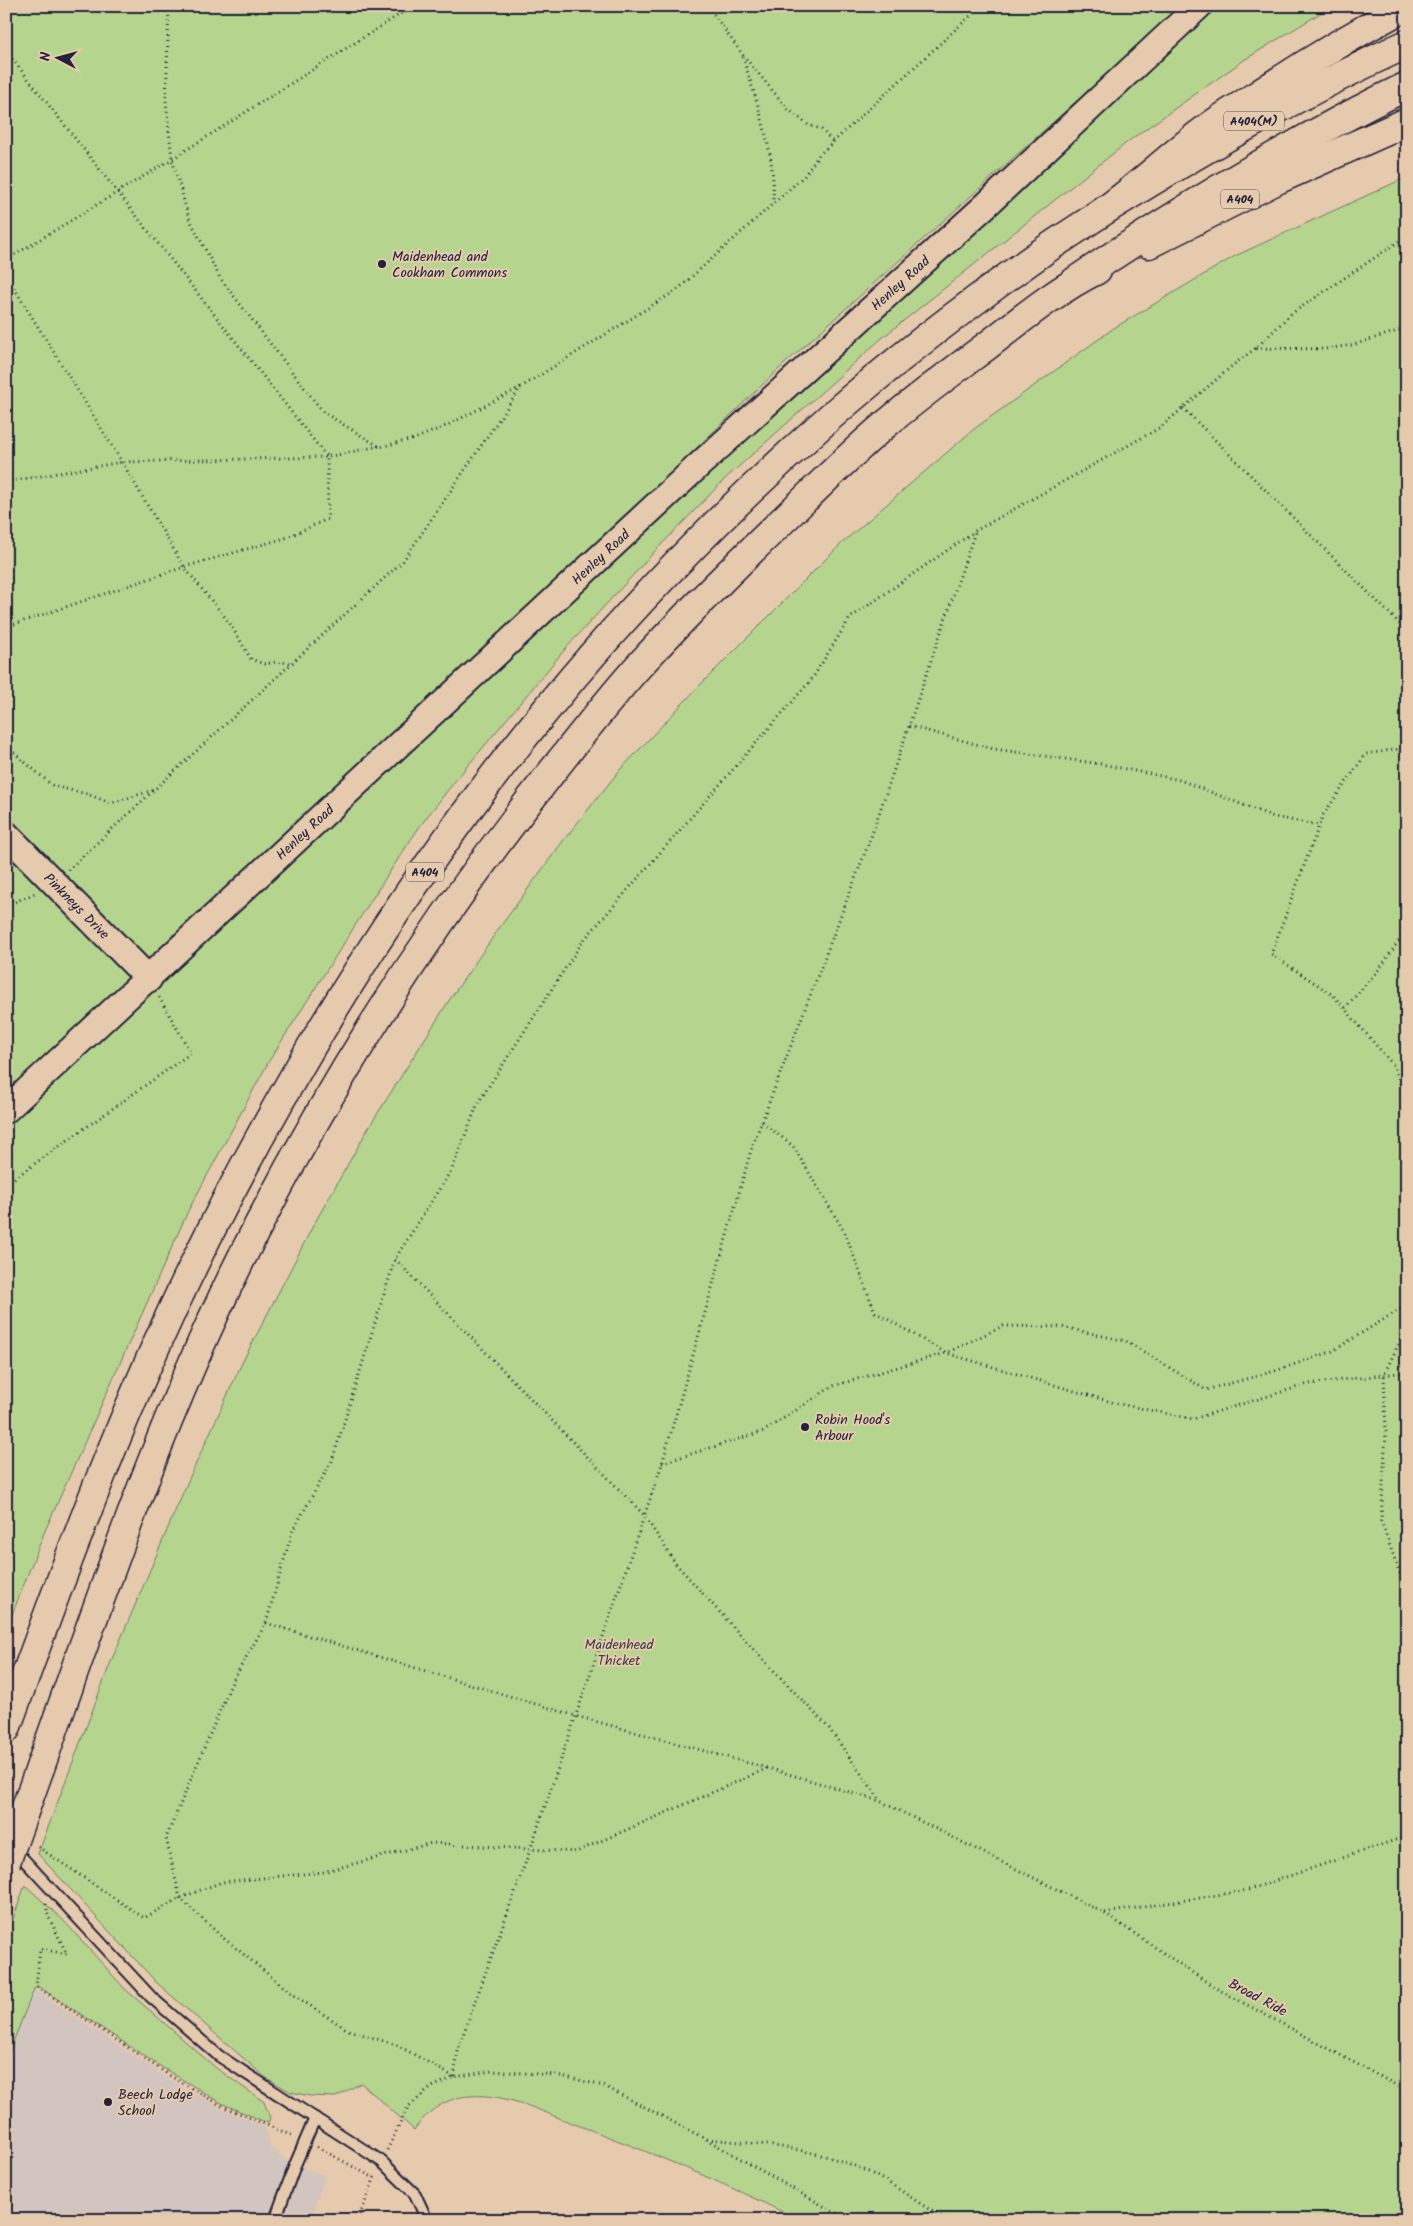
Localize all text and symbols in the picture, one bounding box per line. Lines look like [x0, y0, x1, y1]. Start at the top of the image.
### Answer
north arrow [32, 32, 82, 82]
text: N [35, 51, 57, 62]
road number: A404(M) [1224, 112, 1284, 130]
road number: A404 [1221, 190, 1259, 208]
place label: Maidenhead and Cookham Commons [392, 246, 507, 284]
street label: Henley Road [866, 250, 936, 316]
marker: Maidenhead and Cookham Commons [376, 258, 388, 270]
street label: Henley Road [567, 524, 636, 591]
street label: Henley Road [271, 799, 340, 866]
road number: A404 [406, 862, 444, 882]
street label: Pinkneys Drive [38, 868, 115, 946]
place label: Robin Hood's Arbour [815, 1409, 890, 1447]
marker: Robin Hood's Arbour [799, 1421, 811, 1433]
park label: Maidenhead Thicket [584, 1634, 655, 1672]
street label: Broad Ride [1224, 1973, 1292, 2023]
place label: Beech Lodge School [118, 2084, 193, 2122]
marker: Beech Lodge School [102, 2096, 114, 2108]

